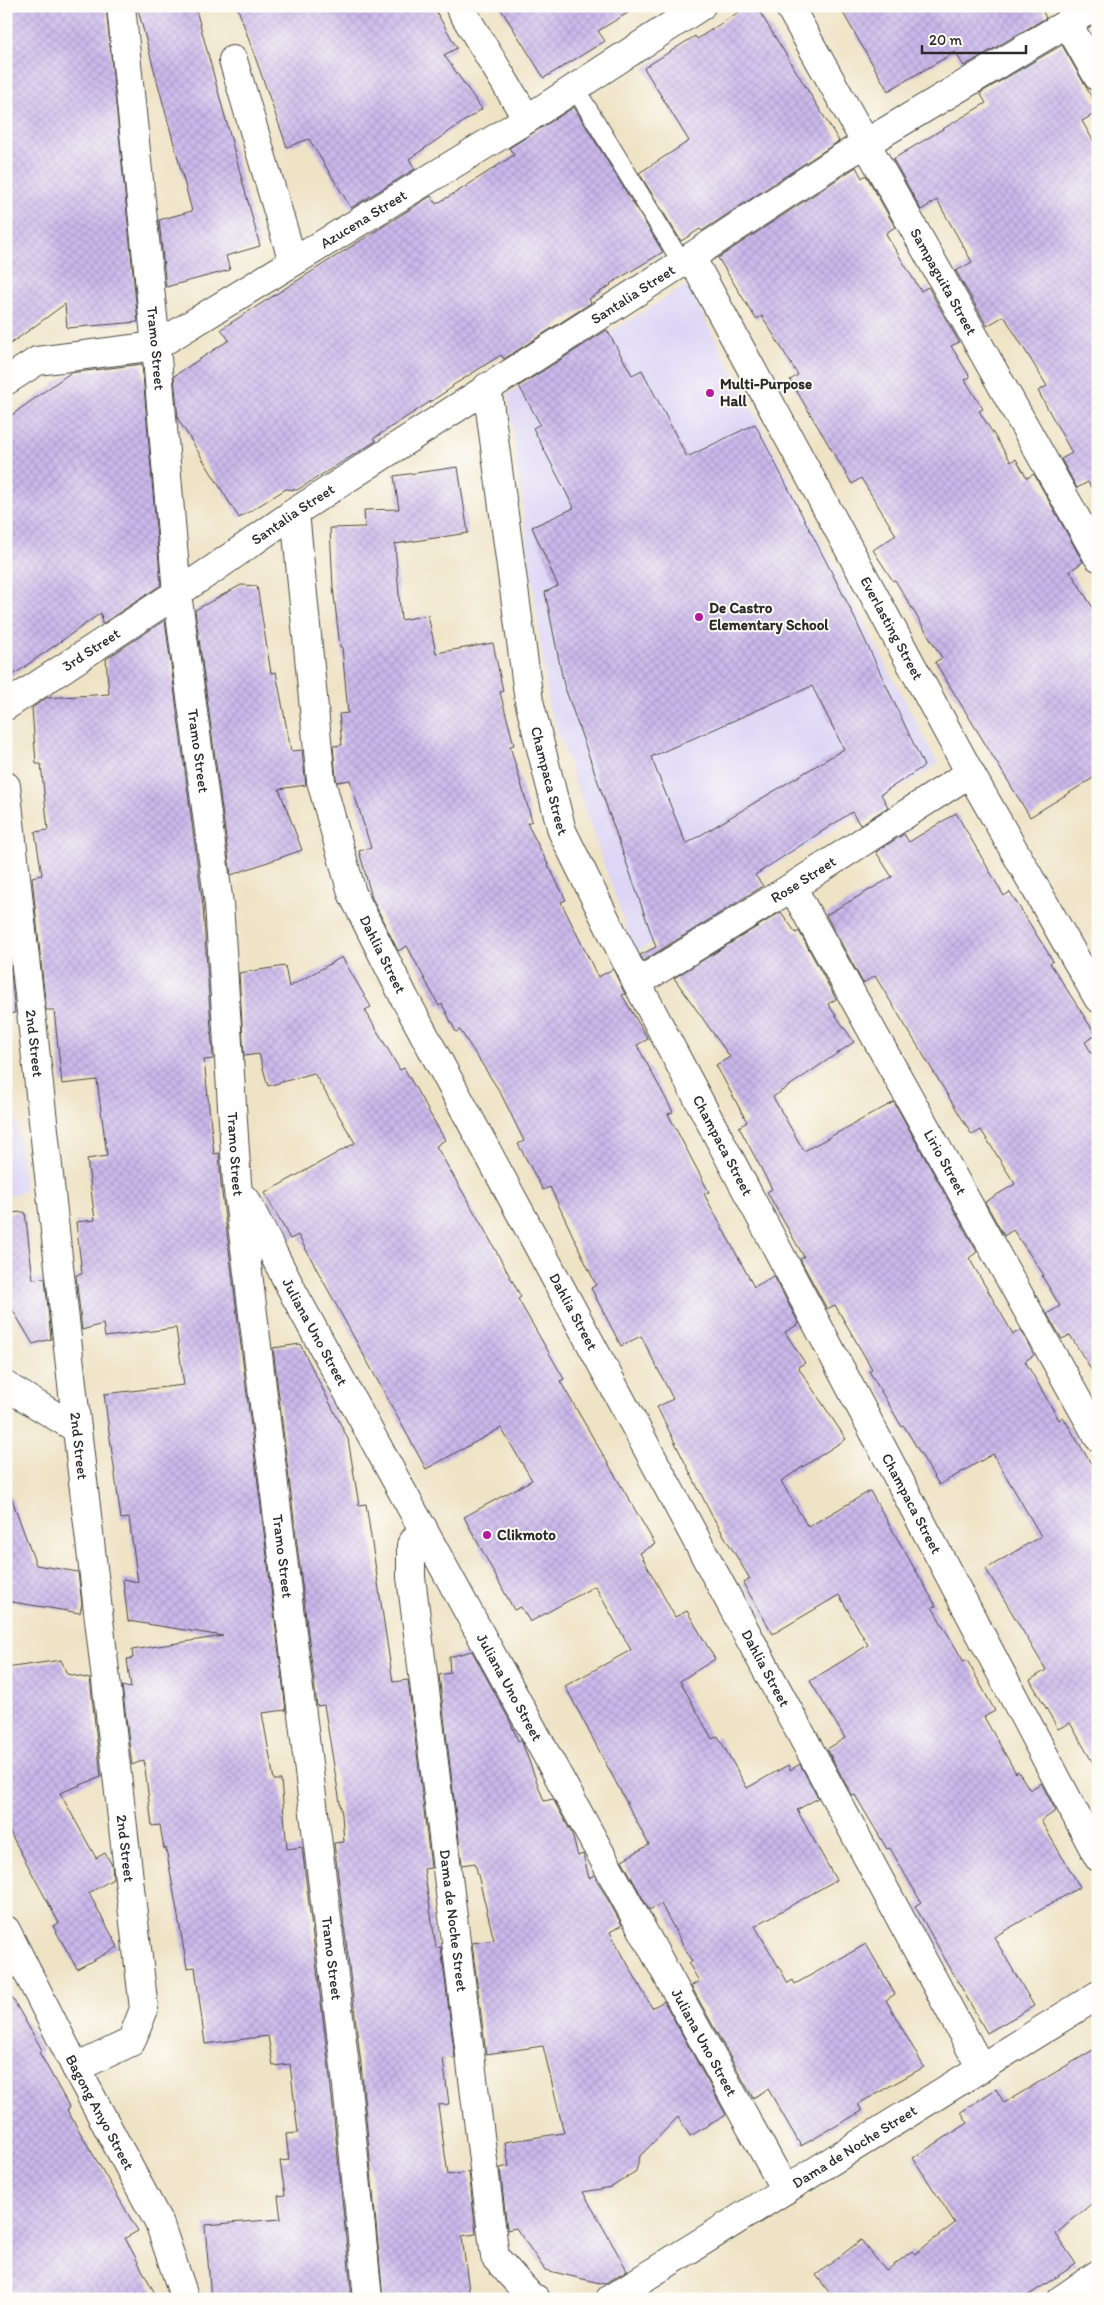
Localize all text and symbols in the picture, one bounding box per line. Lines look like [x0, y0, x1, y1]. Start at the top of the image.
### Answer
scale bar [922, 22, 1025, 54]
text: 20 m [929, 31, 963, 49]
street label: Azucena Street [317, 186, 410, 252]
street label: Sampaguita Street [906, 225, 981, 339]
street label: Santalia Street [587, 260, 679, 328]
street label: Tramo Street [143, 305, 169, 391]
place label: Multi-Purpose Hall [720, 375, 812, 410]
marker: Multi-Purpose Hall [704, 387, 716, 399]
street label: Santalia Street [248, 480, 338, 549]
street label: Everlasting Street [856, 573, 927, 683]
place label: De Castro Elementary School [709, 599, 829, 635]
marker: De Castro Elementary School [693, 611, 705, 623]
street label: 3rd Street [59, 624, 124, 675]
street label: Tramo Street [184, 708, 213, 794]
street label: Champaca Street [527, 725, 572, 839]
street label: Rose Street [767, 852, 840, 907]
street label: Dahlia Street [356, 912, 410, 997]
street label: 2nd Street [22, 1009, 47, 1078]
street label: Champaca Street [689, 1092, 757, 1199]
street label: Tramo Street [223, 1111, 248, 1197]
street label: Lirio Street [920, 1126, 971, 1199]
street label: Dahlia Street [545, 1270, 602, 1354]
street label: Juliana Uno Street [278, 1275, 352, 1389]
street label: 2nd Street [66, 1411, 92, 1481]
street label: Champaca Street [878, 1450, 946, 1557]
street label: Tramo Street [269, 1513, 297, 1599]
place label: Clikmoto [497, 1526, 556, 1544]
marker: Clikmoto [481, 1529, 493, 1541]
street label: Dahlia Street [737, 1626, 794, 1710]
street label: Juliana Uno Street [473, 1630, 546, 1744]
street label: 2nd Street [113, 1814, 138, 1883]
street label: Dama de Noche Street [436, 1848, 471, 1993]
street label: Tramo Street [318, 1915, 346, 2001]
street label: Juliana Uno Street [667, 1986, 741, 2100]
street label: Bagong Anyo Street [62, 2052, 138, 2173]
street label: Dama de Noche Street [789, 2101, 920, 2192]

